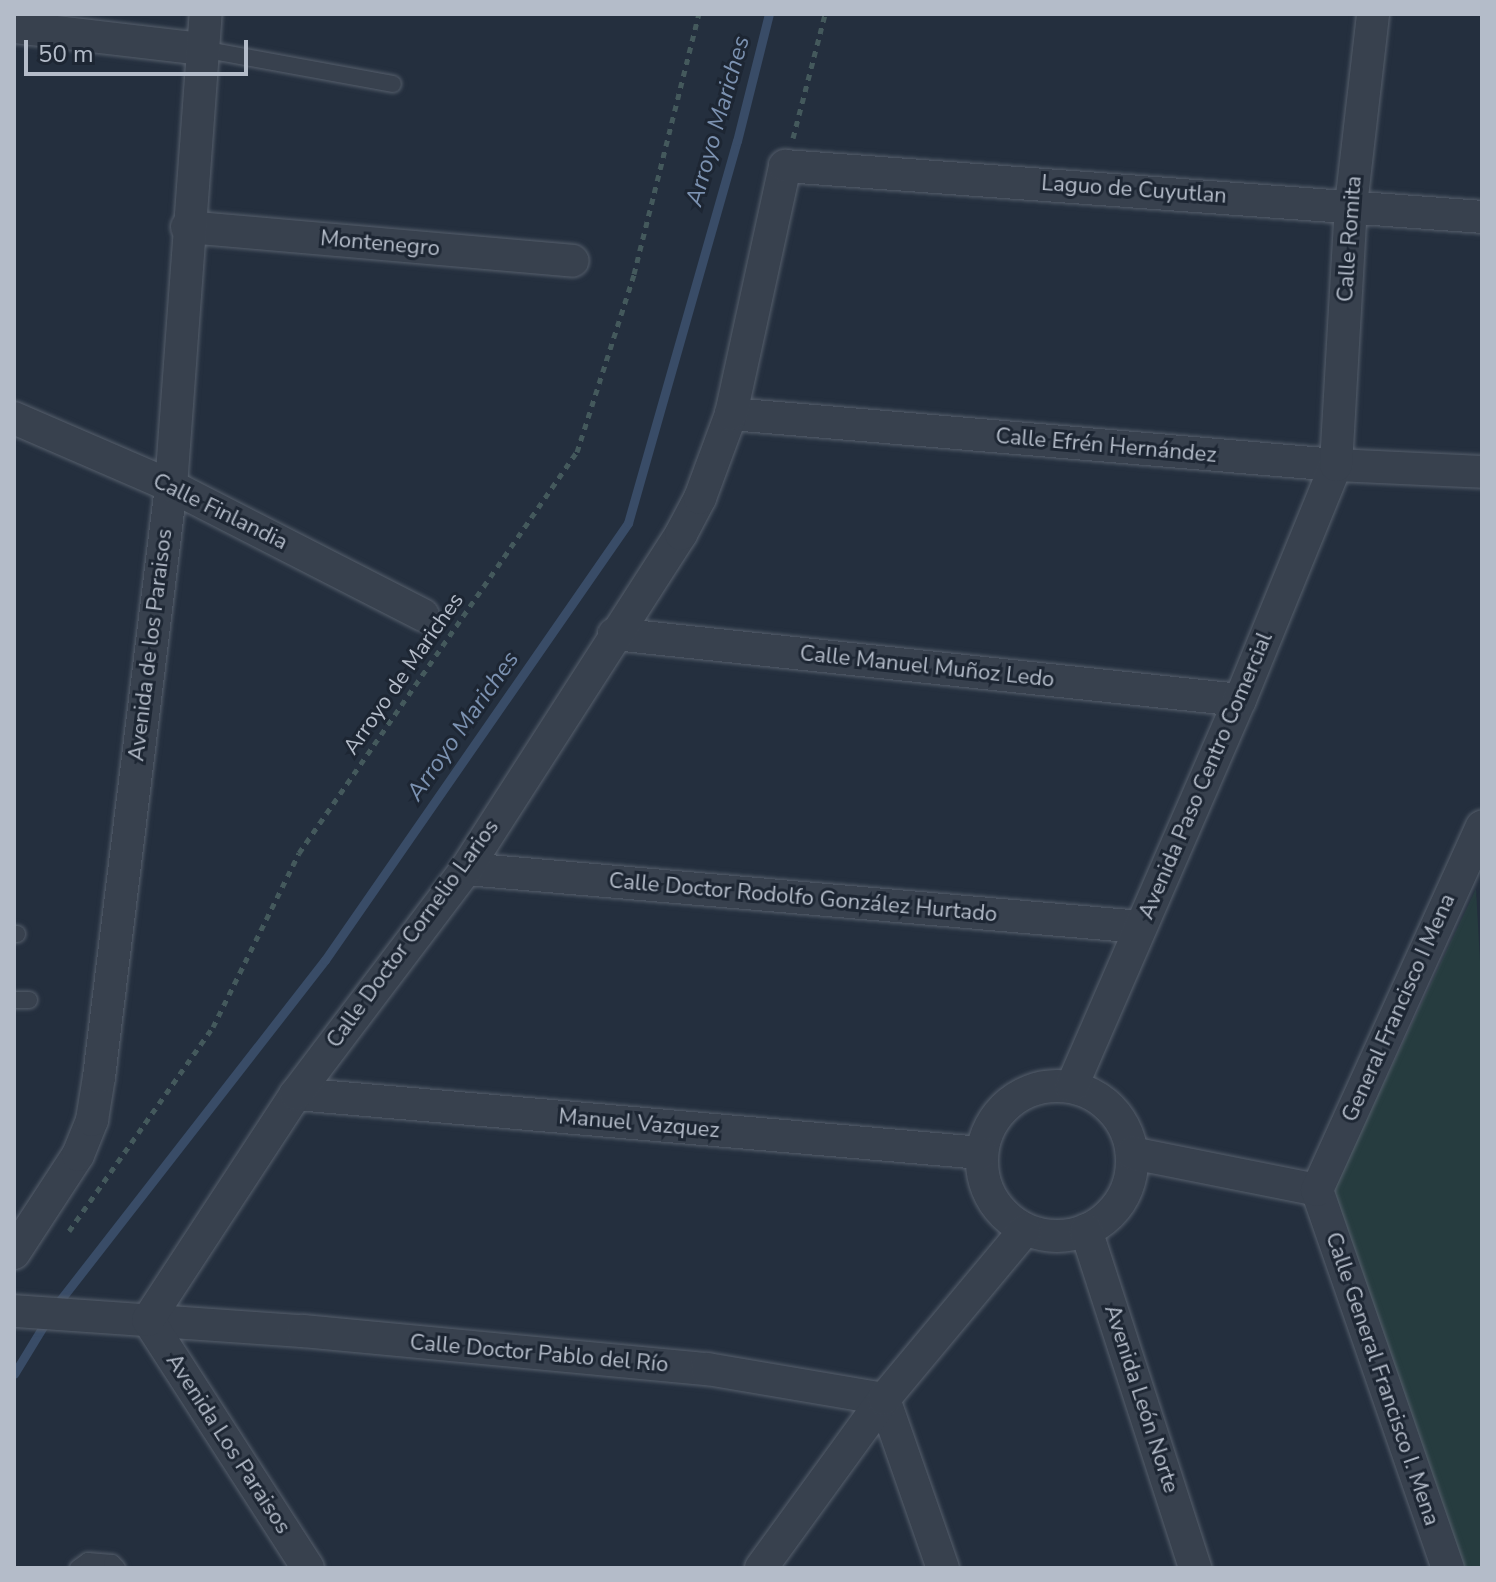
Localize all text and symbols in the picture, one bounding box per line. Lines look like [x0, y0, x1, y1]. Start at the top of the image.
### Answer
scale bar [28, 24, 252, 74]
water label: Arroyo Mariches [680, 33, 756, 209]
text: 50 m [38, 38, 94, 70]
street label: Laguo de Cuyutlan [1040, 170, 1228, 210]
street label: Calle Romita [1332, 175, 1368, 303]
street label: Montenegro [319, 226, 441, 262]
street label: Calle Efrén Hernández [994, 423, 1218, 469]
street label: Calle Finlandia [148, 468, 292, 556]
street label: Avenida de los Paraisos [124, 527, 178, 763]
street label: Arroyo de Mariches [338, 588, 470, 760]
street label: Avenida Paso Centro Comercial [1133, 629, 1279, 923]
street label: Calle Manuel Muñoz Ledo [798, 641, 1056, 693]
water label: Arroyo Mariches [401, 646, 525, 806]
street label: Calle Doctor Cornelio Larios [321, 815, 505, 1053]
street label: Calle Doctor Rodolfo González Hurtado [608, 868, 998, 928]
street label: General Francisco I Mena [1337, 890, 1461, 1126]
street label: Manuel Vazquez [557, 1104, 721, 1144]
street label: Calle General Francisco I. Mena [1319, 1229, 1445, 1529]
street label: Avenida León Norte [1098, 1302, 1184, 1496]
street label: Calle Doctor Pablo del Río [409, 1330, 669, 1378]
street label: Avenida Los Paraisos [160, 1349, 296, 1539]

